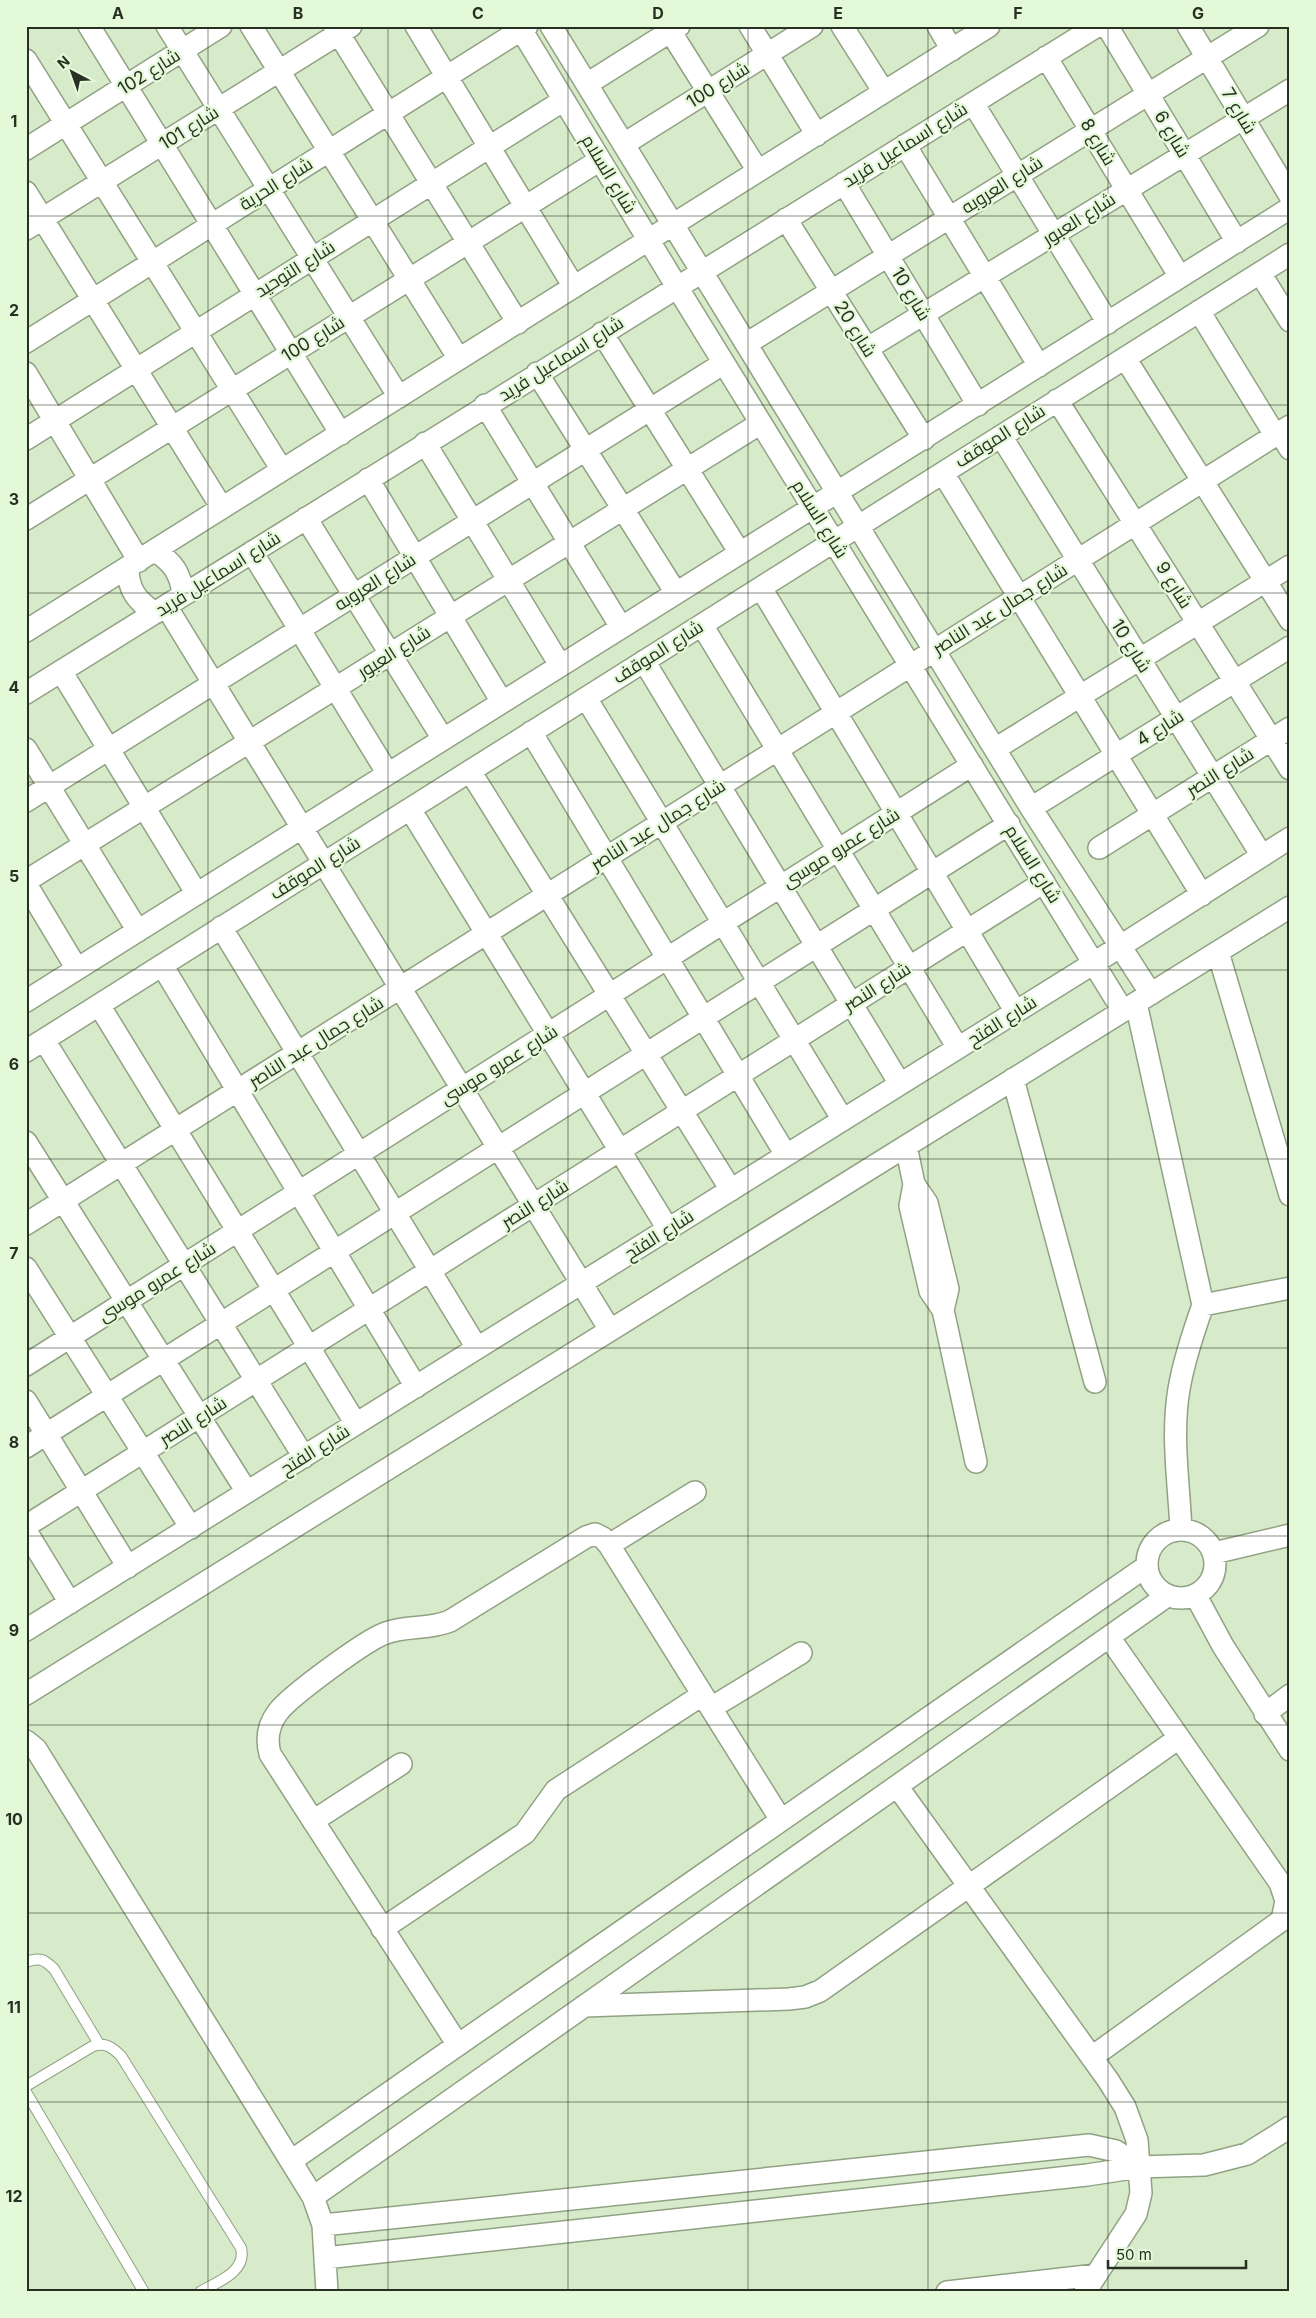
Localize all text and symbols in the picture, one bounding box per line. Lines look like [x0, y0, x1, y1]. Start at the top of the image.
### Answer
text: A [112, 3, 124, 23]
text: B [293, 3, 303, 23]
text: C [472, 3, 484, 23]
text: D [652, 3, 664, 23]
text: E [833, 3, 843, 23]
text: F [1013, 3, 1023, 23]
text: G [1192, 3, 1204, 23]
street label: شارع 102 [114, 44, 185, 101]
north arrow [48, 48, 98, 98]
text: N [54, 52, 73, 72]
street label: شارع 100 [682, 57, 754, 114]
street label: شارع 7 [1216, 84, 1261, 139]
street label: شارع اسماعيل فريد [839, 98, 972, 193]
street label: شارع 101 [155, 101, 223, 156]
street label: شارع 6 [1149, 106, 1195, 162]
text: 1 [11, 111, 17, 131]
street label: شارع 8 [1075, 114, 1121, 170]
street label: شارع السلام [576, 130, 641, 218]
street label: شارع العروبه [957, 151, 1047, 219]
street label: شارع الحرية [235, 153, 317, 216]
street label: شارع العبور [1038, 188, 1120, 251]
street label: شارع التوحيد [251, 236, 340, 303]
street label: شارع 10 [886, 263, 936, 325]
street label: شارع 20 [828, 297, 881, 362]
text: 2 [9, 300, 19, 320]
street label: شارع 100 [277, 311, 349, 368]
street label: شارع اسماعيل فريد [495, 312, 628, 407]
street label: شارع الموقف [951, 400, 1050, 473]
street label: شارع السلام [786, 476, 853, 563]
text: 3 [9, 489, 19, 509]
street label: شارع اسماعيل فريد [152, 527, 285, 622]
street label: شارع العروبه [330, 548, 420, 616]
street label: شارع 9 [1150, 557, 1197, 613]
street label: شارع جمال عبد الناصر [928, 559, 1072, 661]
street label: شارع 10 [1105, 615, 1156, 677]
street label: شارع الموقف [609, 616, 708, 689]
street label: شارع العبور [353, 621, 435, 684]
text: 4 [9, 677, 20, 697]
street label: شارع 4 [1132, 705, 1188, 752]
street label: شارع النصر [1181, 743, 1258, 803]
street label: شارع جمال عبد الناصر [586, 775, 730, 877]
street label: شارع عمرو موسى [778, 803, 904, 894]
street label: شارع السلام [999, 821, 1066, 908]
street label: شارع الموقف [266, 832, 365, 905]
text: 5 [9, 866, 19, 886]
street label: شارع النصر [838, 958, 915, 1018]
street label: شارع الفتح [963, 991, 1041, 1052]
street label: شارع جمال عبد الناصر [244, 992, 388, 1094]
street label: شارع عمرو موسى [436, 1020, 562, 1111]
text: 6 [9, 1054, 19, 1074]
street label: شارع النصر [496, 1175, 573, 1235]
street label: شارع الفتح [620, 1205, 698, 1266]
street label: شارع عمرو موسى [94, 1237, 220, 1328]
text: 7 [9, 1243, 19, 1263]
street label: شارع النصر [154, 1392, 231, 1452]
street label: شارع الفتح [276, 1420, 354, 1481]
text: 8 [9, 1432, 19, 1452]
text: 9 [9, 1620, 19, 1640]
text: 10 [5, 1809, 23, 1829]
text: 11 [7, 1997, 21, 2017]
text: 12 [6, 2186, 22, 2206]
scale bar [1108, 2238, 1246, 2270]
text: 50 m [1116, 2245, 1152, 2264]

